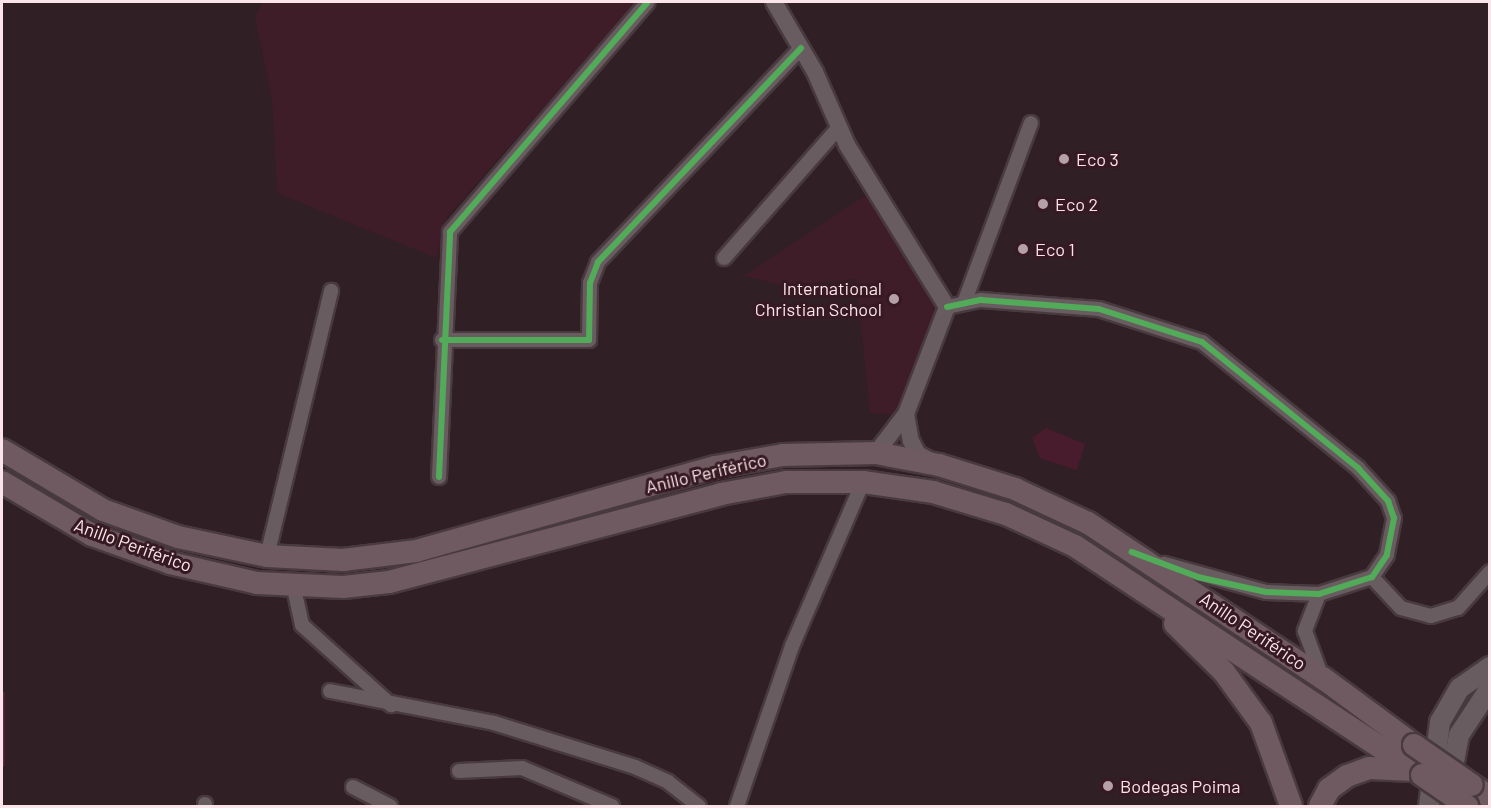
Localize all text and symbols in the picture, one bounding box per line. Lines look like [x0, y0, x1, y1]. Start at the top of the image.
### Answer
place label: Eco 3 [1076, 148, 1119, 170]
marker: Eco 3 [1057, 152, 1071, 166]
place label: Eco 2 [1055, 193, 1098, 215]
marker: Eco 2 [1036, 197, 1050, 211]
place label: Eco 1 [1035, 238, 1075, 260]
marker: Eco 1 [1016, 242, 1030, 256]
place label: International Christian School [755, 278, 882, 320]
marker: International Christian School [887, 292, 901, 306]
street label: Anillo Periférico [643, 449, 769, 497]
street label: Anillo Periférico [71, 514, 195, 576]
street label: Anillo Periférico [1196, 588, 1310, 674]
place label: Bodegas Poima [1120, 775, 1240, 797]
marker: Bodegas Poima [1101, 779, 1115, 793]

